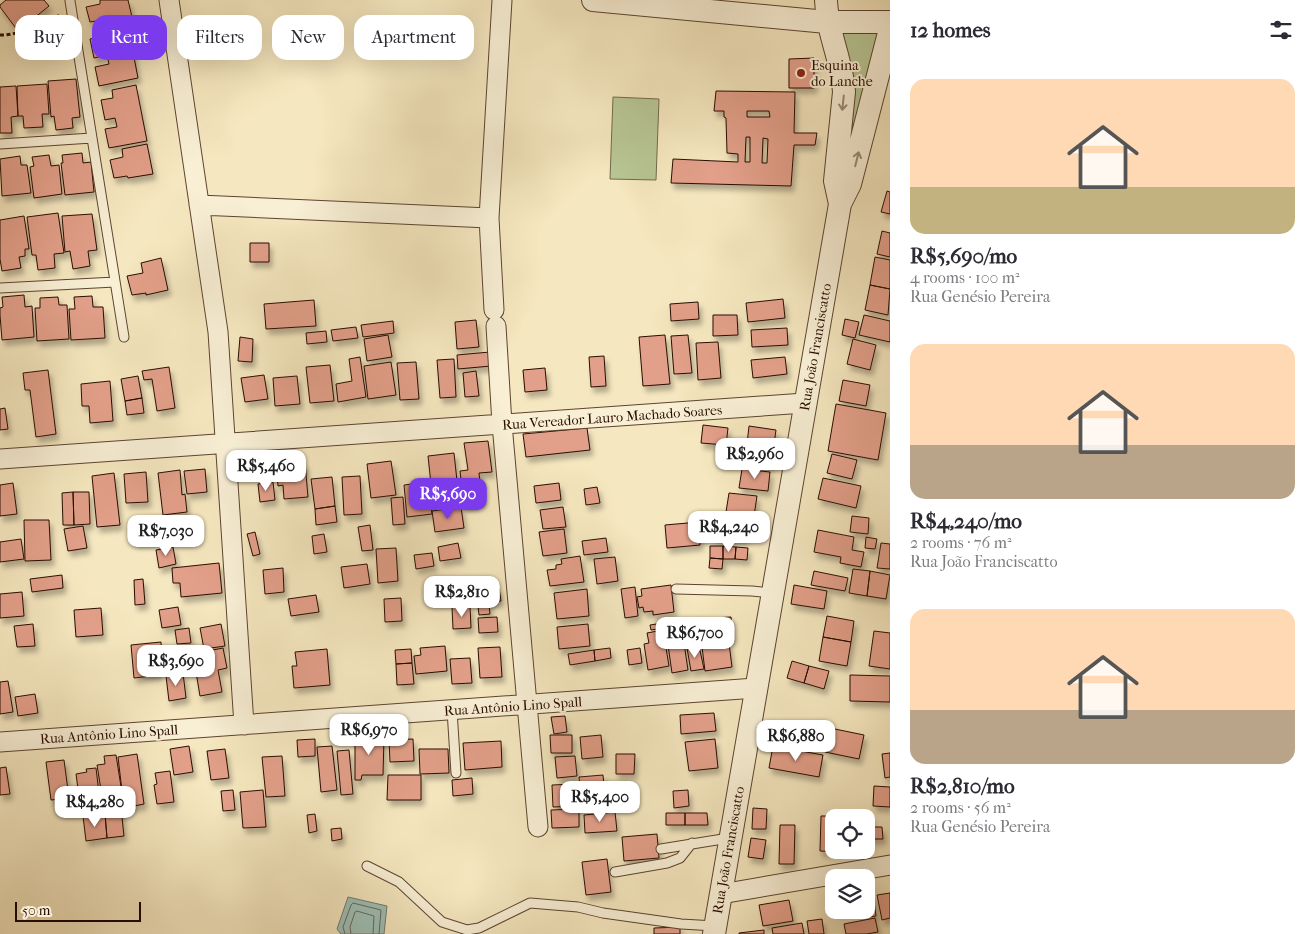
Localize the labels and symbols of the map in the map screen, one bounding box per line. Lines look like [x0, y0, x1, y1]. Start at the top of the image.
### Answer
place label: Esquina do Lanche [811, 57, 873, 90]
marker: Esquina do Lanche [795, 67, 807, 79]
one-way arrow [838, 95, 848, 111]
one-way arrow [853, 151, 862, 167]
street label: Rua João Franciscatto [796, 282, 835, 412]
street label: Rua Vereador Lauro Machado Soares [501, 401, 723, 434]
pin: R$2,960 [709, 438, 801, 480]
pin: R$5,460 [220, 450, 312, 492]
pin: R$5,690 [402, 478, 494, 520]
pin: R$4,240 [683, 510, 775, 553]
pin: R$7,030 [120, 514, 212, 557]
pin: R$2,810 [416, 576, 508, 618]
pin: R$6,700 [649, 616, 741, 659]
pin: R$3,690 [130, 644, 222, 687]
street label: Rua Antônio Lino Spall [443, 693, 583, 720]
pin: R$6,970 [323, 714, 415, 756]
pin: R$6,880 [750, 720, 842, 762]
street label: Rua Antônio Lino Spall [39, 721, 179, 748]
pin: R$5,400 [554, 780, 646, 823]
street label: Rua João Franciscatto [709, 785, 748, 915]
pin: R$4,280 [49, 786, 141, 828]
scale bar [15, 899, 141, 922]

